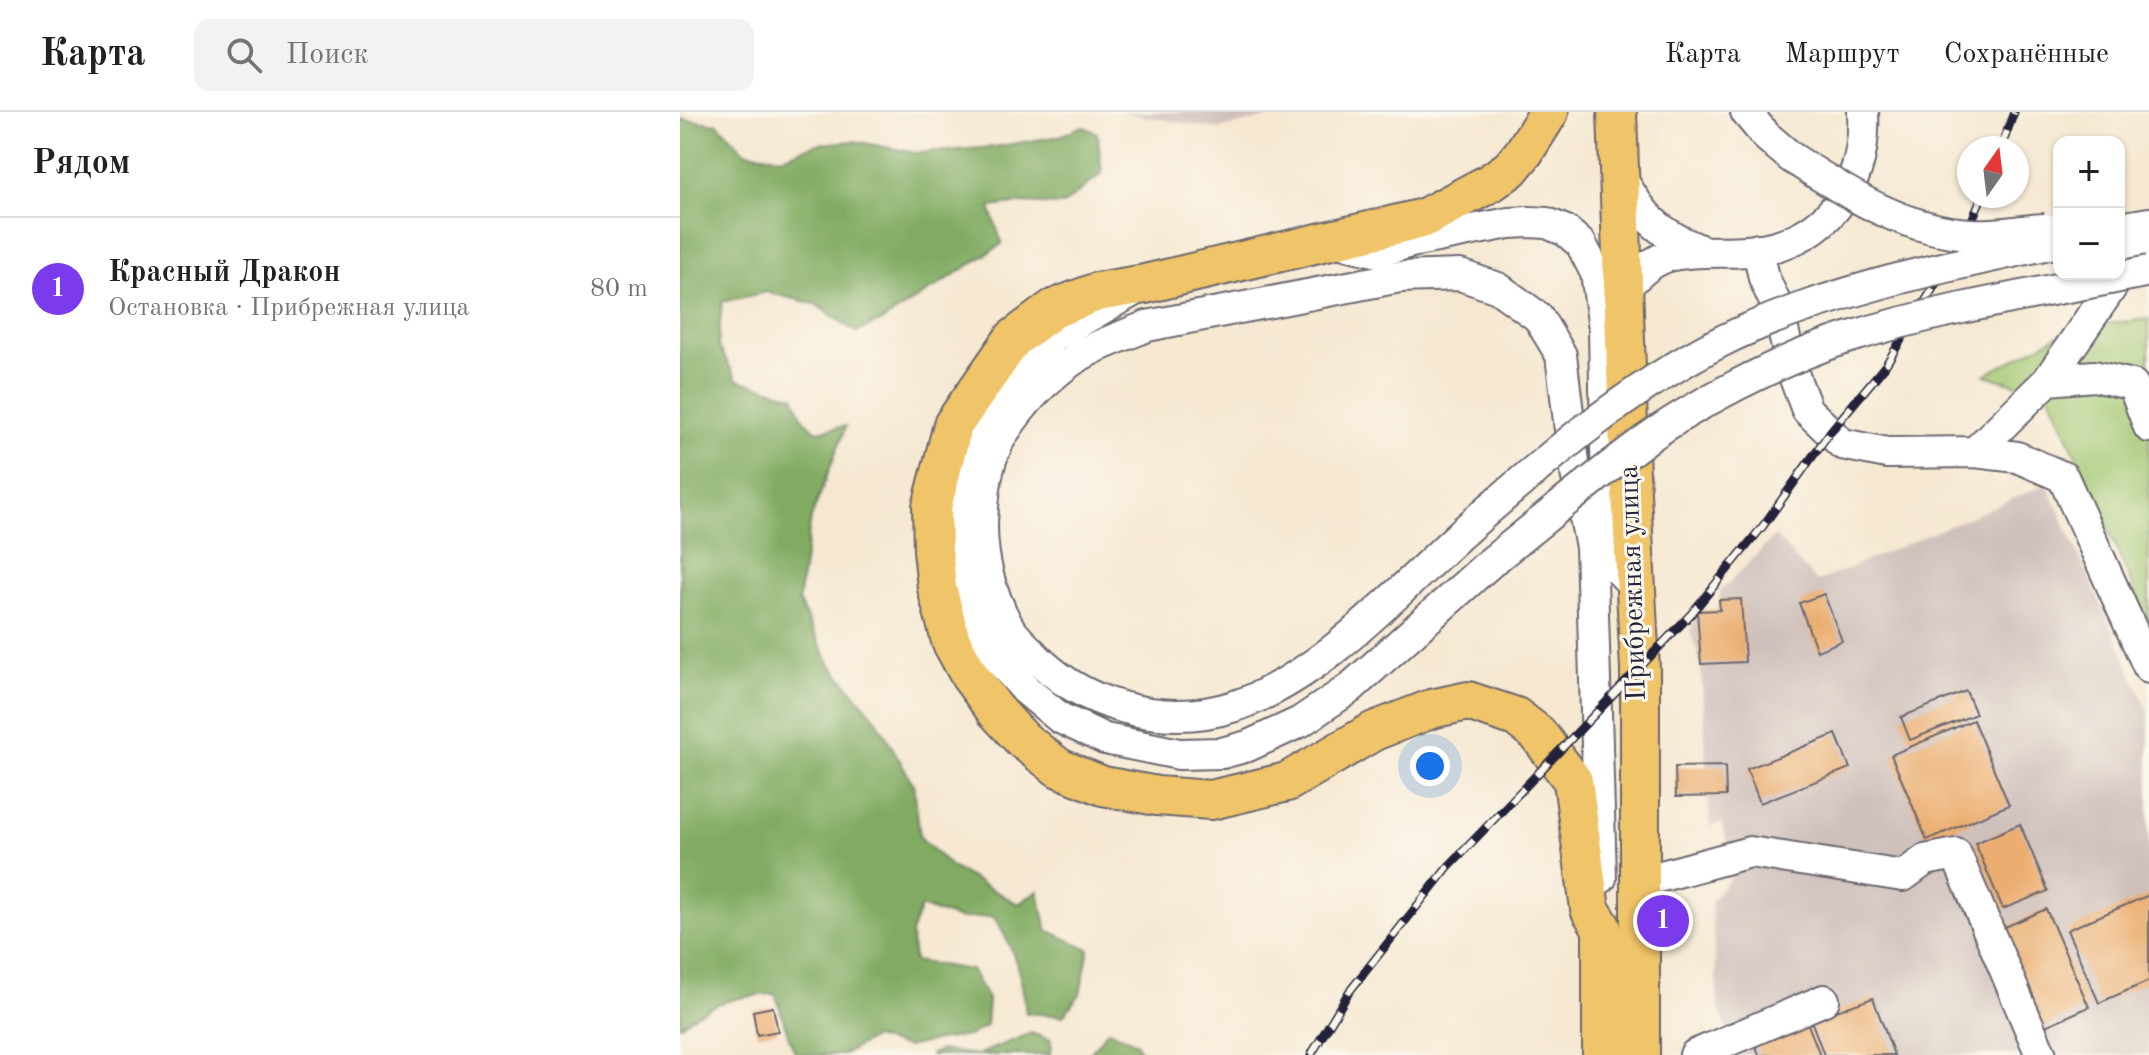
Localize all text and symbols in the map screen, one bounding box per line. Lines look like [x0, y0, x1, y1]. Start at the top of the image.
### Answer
search box [194, 19, 754, 91]
icon: search [222, 33, 266, 77]
text: Карта [40, 36, 146, 74]
text: Поиск [286, 40, 368, 70]
text: Карта [1665, 41, 1741, 69]
text: Маршрут [1785, 41, 1900, 69]
text: Сохранённые [1944, 41, 2109, 69]
north arrow [1957, 136, 2029, 208]
map controls [2053, 136, 2125, 280]
button: + [2053, 136, 2125, 208]
text: Рядом [32, 147, 131, 181]
button: − [2053, 208, 2125, 280]
text: Красный Дракон [108, 258, 340, 288]
text: 1 [50, 276, 66, 302]
text: 80 m [590, 276, 648, 302]
text: Остановка · Прибрежная улица [108, 295, 469, 321]
street label: Прибрежная улица [1616, 464, 1652, 702]
your location [1410, 746, 1450, 786]
pin: 1 [1637, 891, 1689, 951]

